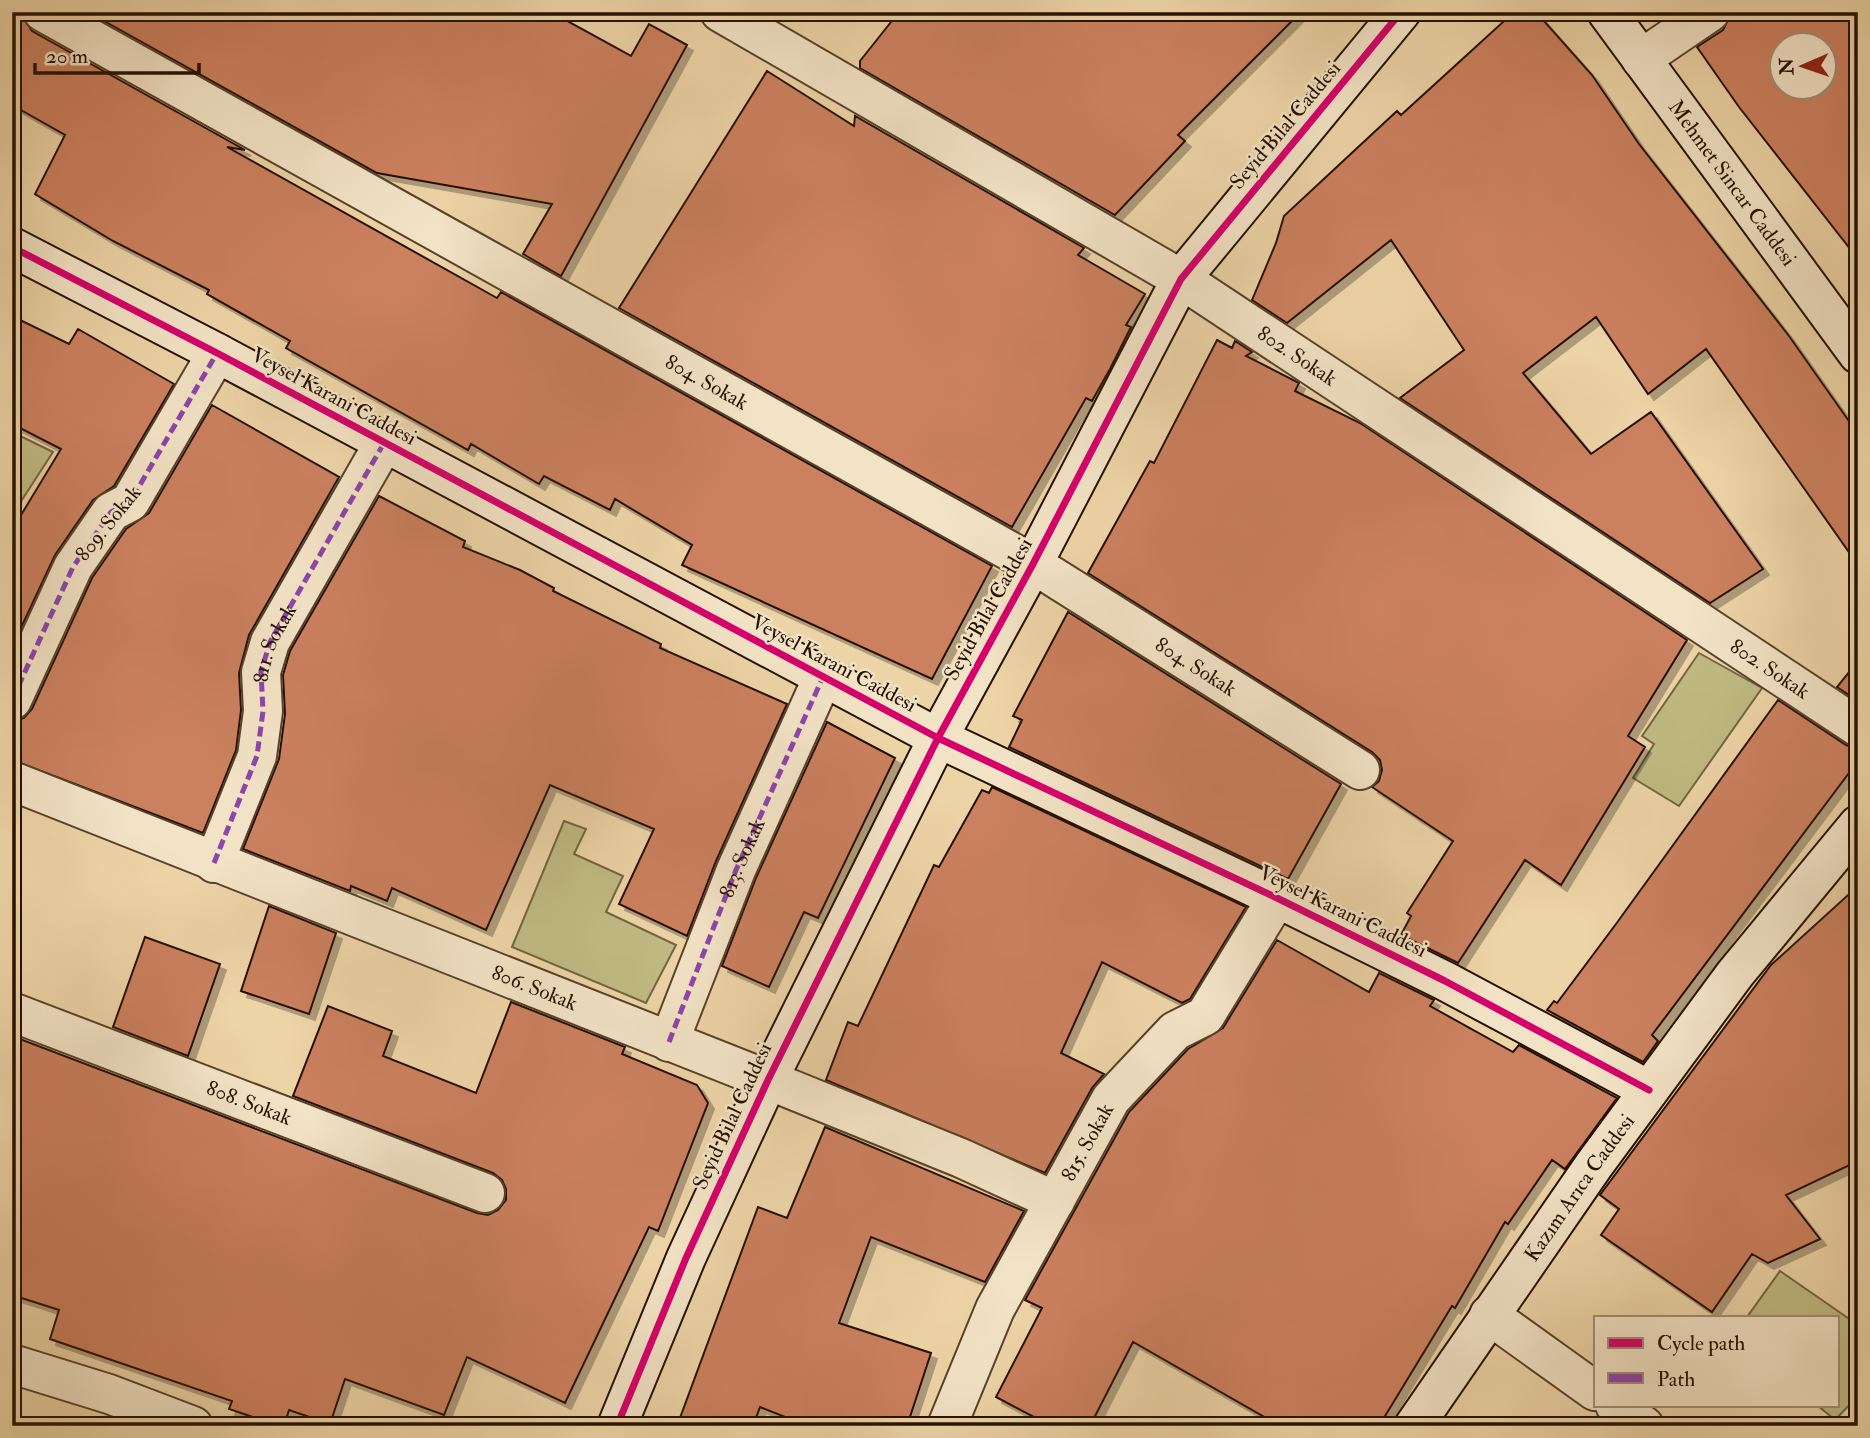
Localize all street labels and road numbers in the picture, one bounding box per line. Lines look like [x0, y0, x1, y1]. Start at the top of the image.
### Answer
street label: Seyid Bilal Caddesi [1224, 55, 1347, 195]
street label: Mehmet Sincar Caddesi [1662, 95, 1802, 272]
street label: 802. Sokak [1252, 320, 1342, 392]
street label: Veysel Karani Caddesi [246, 341, 422, 452]
street label: 804. Sokak [660, 349, 753, 417]
street label: 809. Sokak [70, 480, 147, 567]
street label: Seyid Bilal Caddesi [938, 533, 1039, 685]
street label: 811. Sokak [248, 599, 303, 683]
street label: Veysel Karani Caddesi [746, 608, 922, 719]
street label: 804. Sokak [1150, 631, 1241, 703]
street label: 802. Sokak [1725, 633, 1815, 705]
street label: 813. Sokak [713, 814, 772, 902]
street label: Veysel Karani Caddesi [1254, 859, 1432, 964]
street label: 806. Sokak [488, 959, 581, 1017]
street label: Seyid Bilal Caddesi [687, 1038, 778, 1194]
street label: 808. Sokak [203, 1075, 296, 1132]
street label: 815. Sokak [1055, 1099, 1120, 1186]
street label: Kazım Arıca Caddesi [1518, 1109, 1641, 1267]

